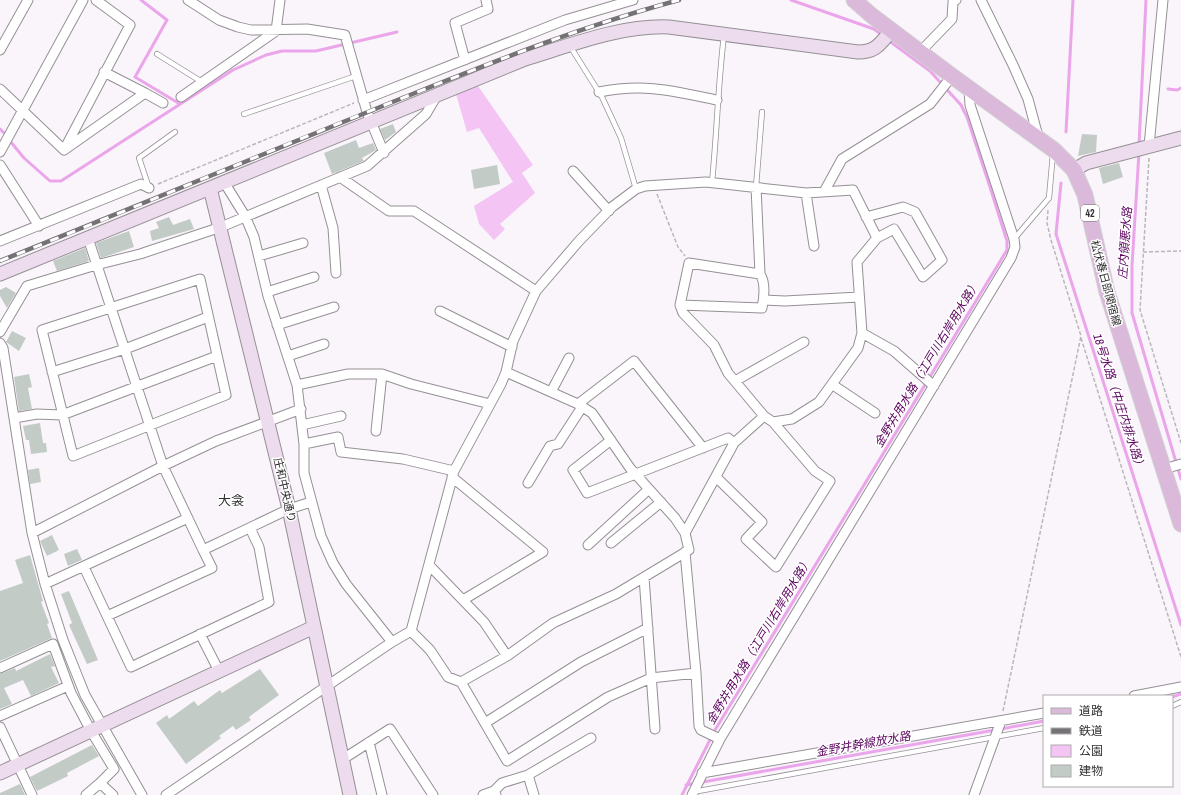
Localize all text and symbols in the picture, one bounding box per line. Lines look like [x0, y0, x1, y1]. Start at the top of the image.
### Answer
road number: 42 [1081, 205, 1099, 221]
water label: 庄内領悪水路 [1115, 206, 1136, 279]
street label: 松伏春日部関宿線 [1088, 239, 1124, 327]
water label: 金野井用水路（江戸川右岸用水路） [871, 278, 983, 450]
water label: 18号水路（中庄内排水路） [1089, 332, 1149, 472]
street label: 庄和中央通り [271, 456, 299, 524]
district label: 大衾 [218, 492, 244, 509]
water label: 金野井用水路（江戸川右岸用水路） [703, 555, 815, 727]
legend [1043, 695, 1173, 787]
text: 道路 [1079, 703, 1103, 719]
text: 鉄道 [1079, 723, 1103, 739]
water label: 金野井幹線放水路 [814, 728, 913, 760]
text: 公園 [1079, 743, 1103, 759]
text: 建物 [1079, 763, 1103, 779]

